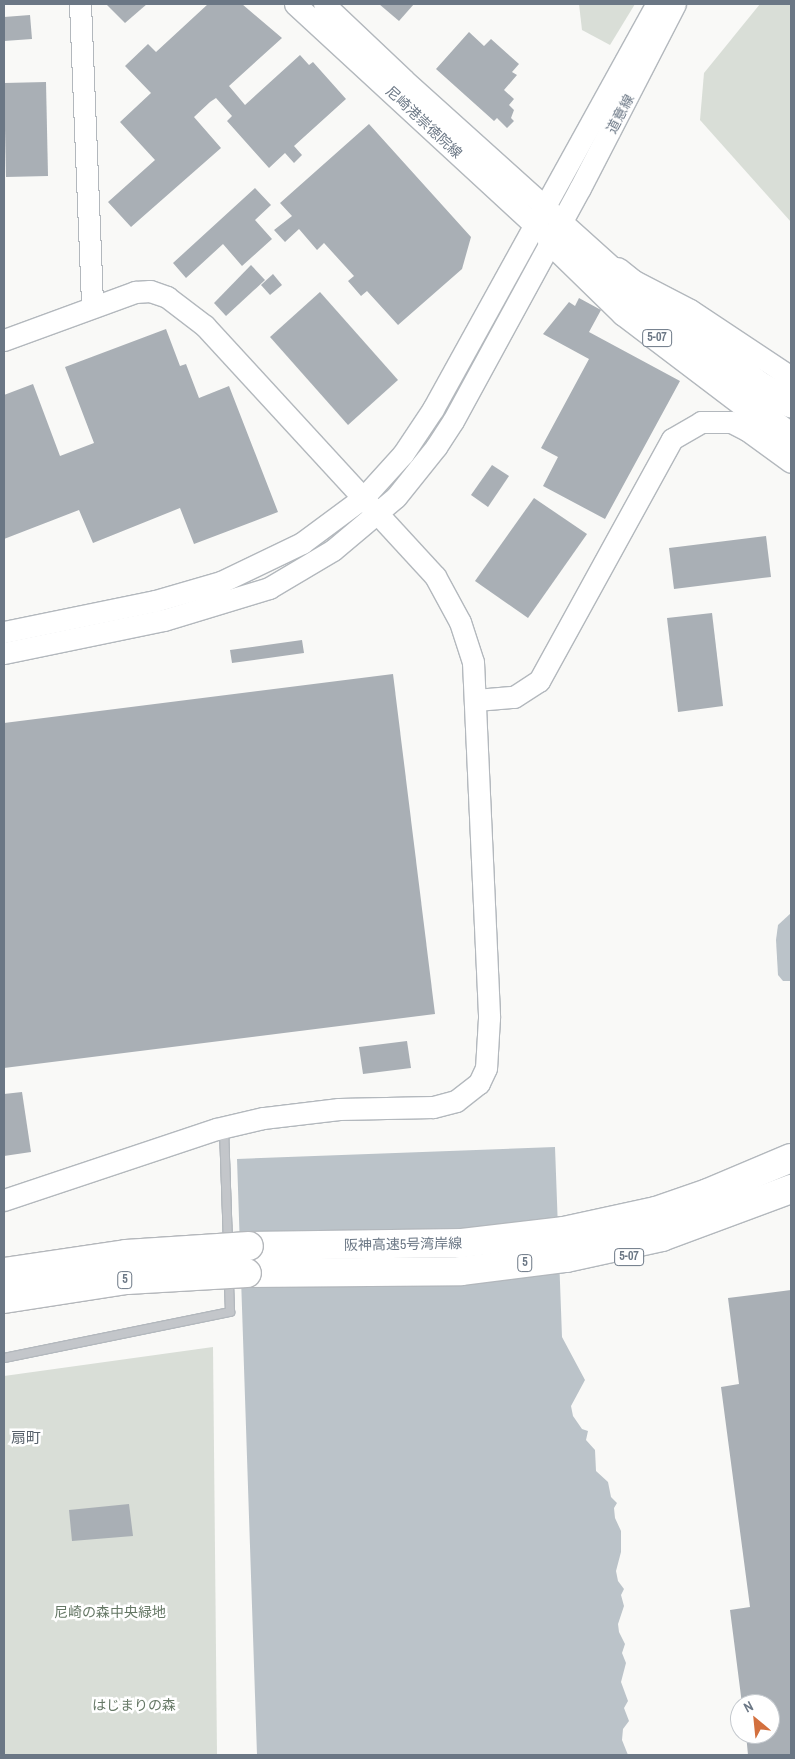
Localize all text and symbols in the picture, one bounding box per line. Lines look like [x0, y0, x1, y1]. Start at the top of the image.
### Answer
street label: 尼崎港崇徳院線 [382, 82, 466, 162]
street label: 道意線 [603, 92, 637, 136]
road number: 5-07 [642, 328, 672, 348]
street label: 阪神高速5号湾岸線 [344, 1235, 462, 1253]
road number: 5-07 [614, 1248, 644, 1266]
road number: 5 [516, 1254, 534, 1272]
road number: 5 [116, 1270, 134, 1290]
district label: 扇町 [11, 1429, 41, 1447]
park label: 尼崎の森中央緑地 [54, 1604, 166, 1620]
north arrow [730, 1694, 780, 1744]
park label: はじまりの森 [92, 1697, 176, 1713]
text: N [741, 1697, 756, 1717]

